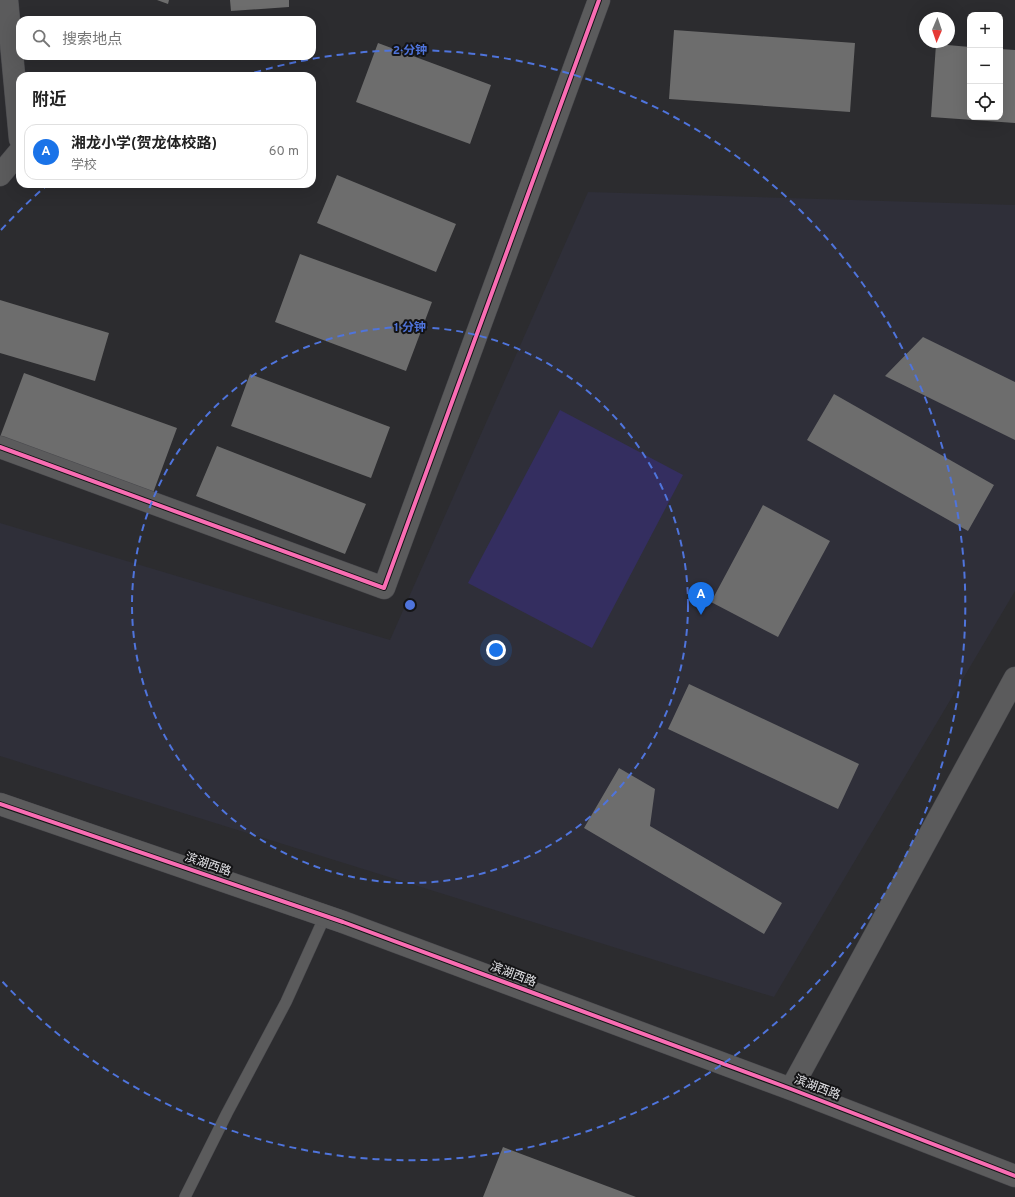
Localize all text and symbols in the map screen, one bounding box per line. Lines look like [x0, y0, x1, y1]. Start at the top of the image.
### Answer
north arrow [919, 12, 955, 48]
map controls [967, 12, 1003, 120]
button: + [967, 12, 1003, 48]
search box [16, 16, 316, 60]
icon: search [30, 27, 52, 49]
text: 搜索地点 [62, 31, 122, 50]
text: 2 分钟 [393, 43, 427, 59]
button: − [967, 48, 1003, 84]
button: locate [967, 84, 1003, 120]
text: 附近 [32, 90, 66, 112]
text: 湘龙小学(贺龙体校路) [71, 135, 217, 154]
text: A [41, 144, 51, 160]
text: 60 m [269, 144, 299, 160]
text: 学校 [71, 158, 97, 174]
text: 1 分钟 [394, 320, 426, 336]
pin: A [688, 582, 714, 615]
centre of rings [403, 598, 417, 612]
your location [486, 640, 506, 660]
street label: 滨湖西路 [183, 850, 233, 880]
street label: 滨湖西路 [488, 959, 538, 991]
street label: 滨湖西路 [792, 1072, 842, 1104]

